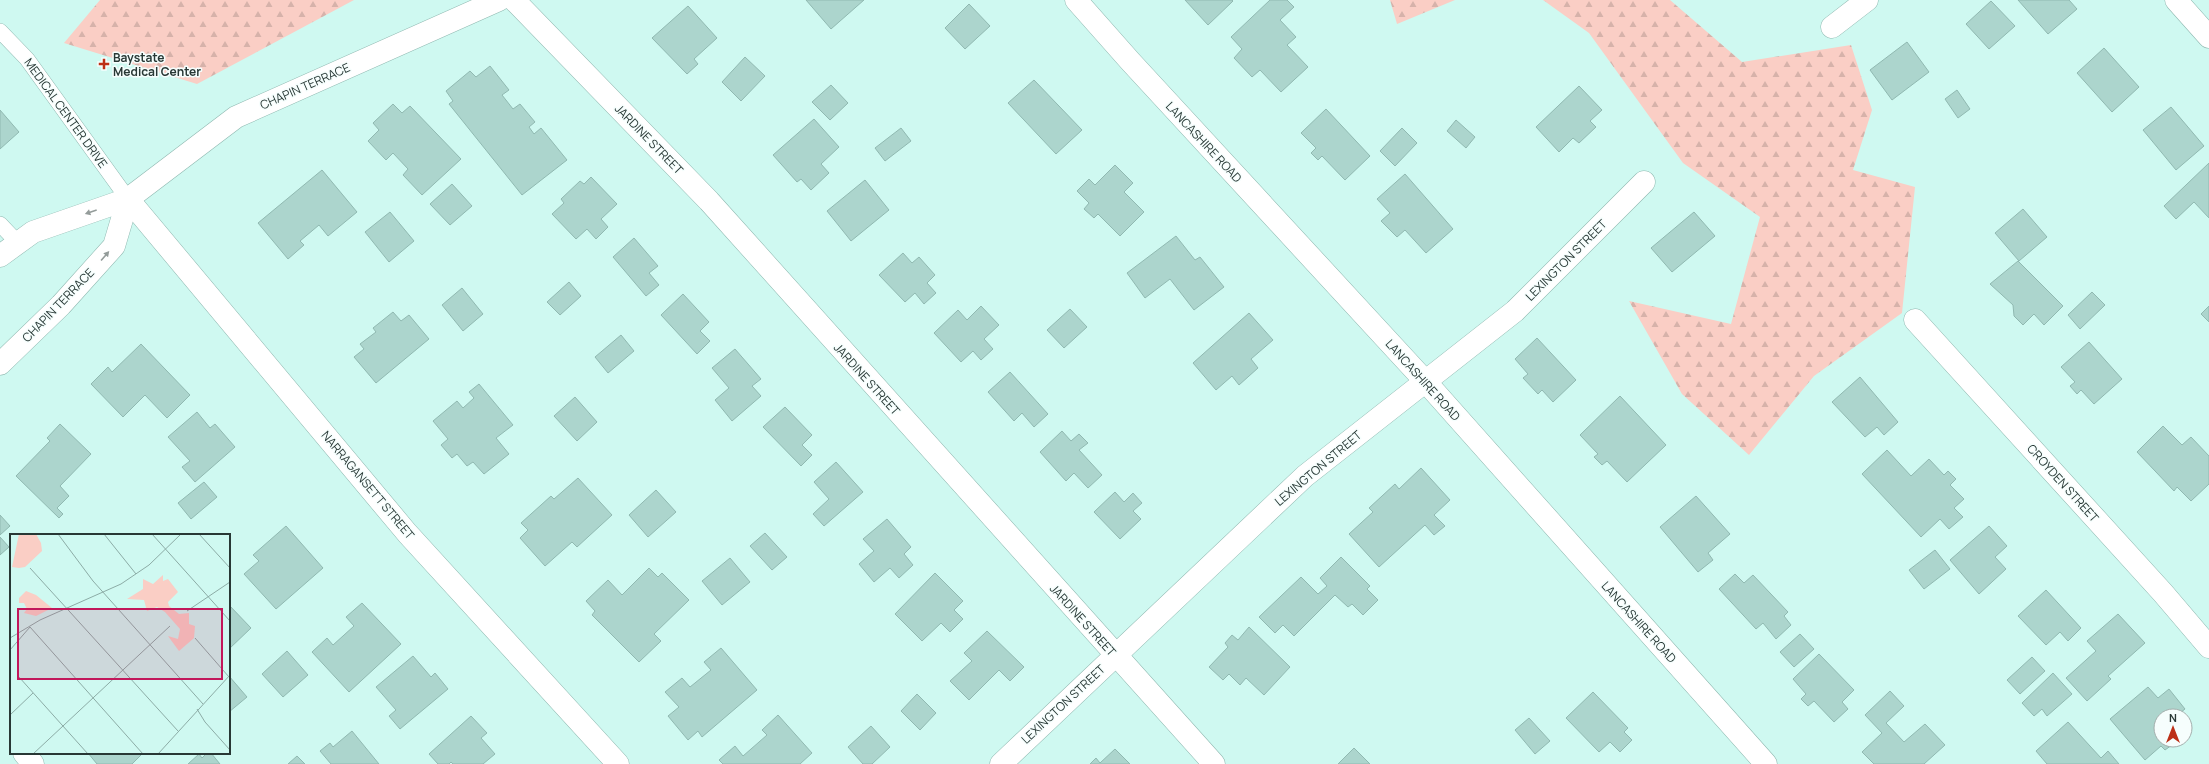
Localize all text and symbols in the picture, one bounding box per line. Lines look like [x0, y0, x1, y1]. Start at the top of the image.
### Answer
place label: Baystate Medical Center [113, 49, 201, 80]
street label: MEDICAL CENTER DRIVE [20, 55, 112, 171]
marker: Baystate Medical Center [98, 58, 110, 70]
street label: CHAPIN TERRACE [257, 58, 353, 113]
street label: LANCASHIRE ROAD [1162, 98, 1246, 186]
street label: JARDINE STREET [611, 100, 688, 179]
one-way arrow [85, 209, 97, 215]
street label: LEXINGTON STREET [1521, 215, 1611, 305]
one-way arrow [100, 251, 110, 261]
street label: CHAPIN TERRACE [18, 264, 98, 346]
street label: LANCASHIRE ROAD [1382, 335, 1464, 425]
street label: JARDINE STREET [830, 339, 905, 419]
street label: LEXINGTON STREET [1271, 426, 1366, 510]
street label: NARRAGANSETT STREET [318, 427, 419, 543]
street label: CROYDEN STREET [2023, 440, 2103, 526]
inset map [10, 534, 230, 754]
street label: LANCASHIRE ROAD [1598, 577, 1680, 667]
street label: JARDINE STREET [1046, 580, 1121, 660]
street label: LEXINGTON STREET [1017, 660, 1109, 747]
north arrow [2153, 708, 2193, 748]
text: N [2169, 710, 2177, 725]

